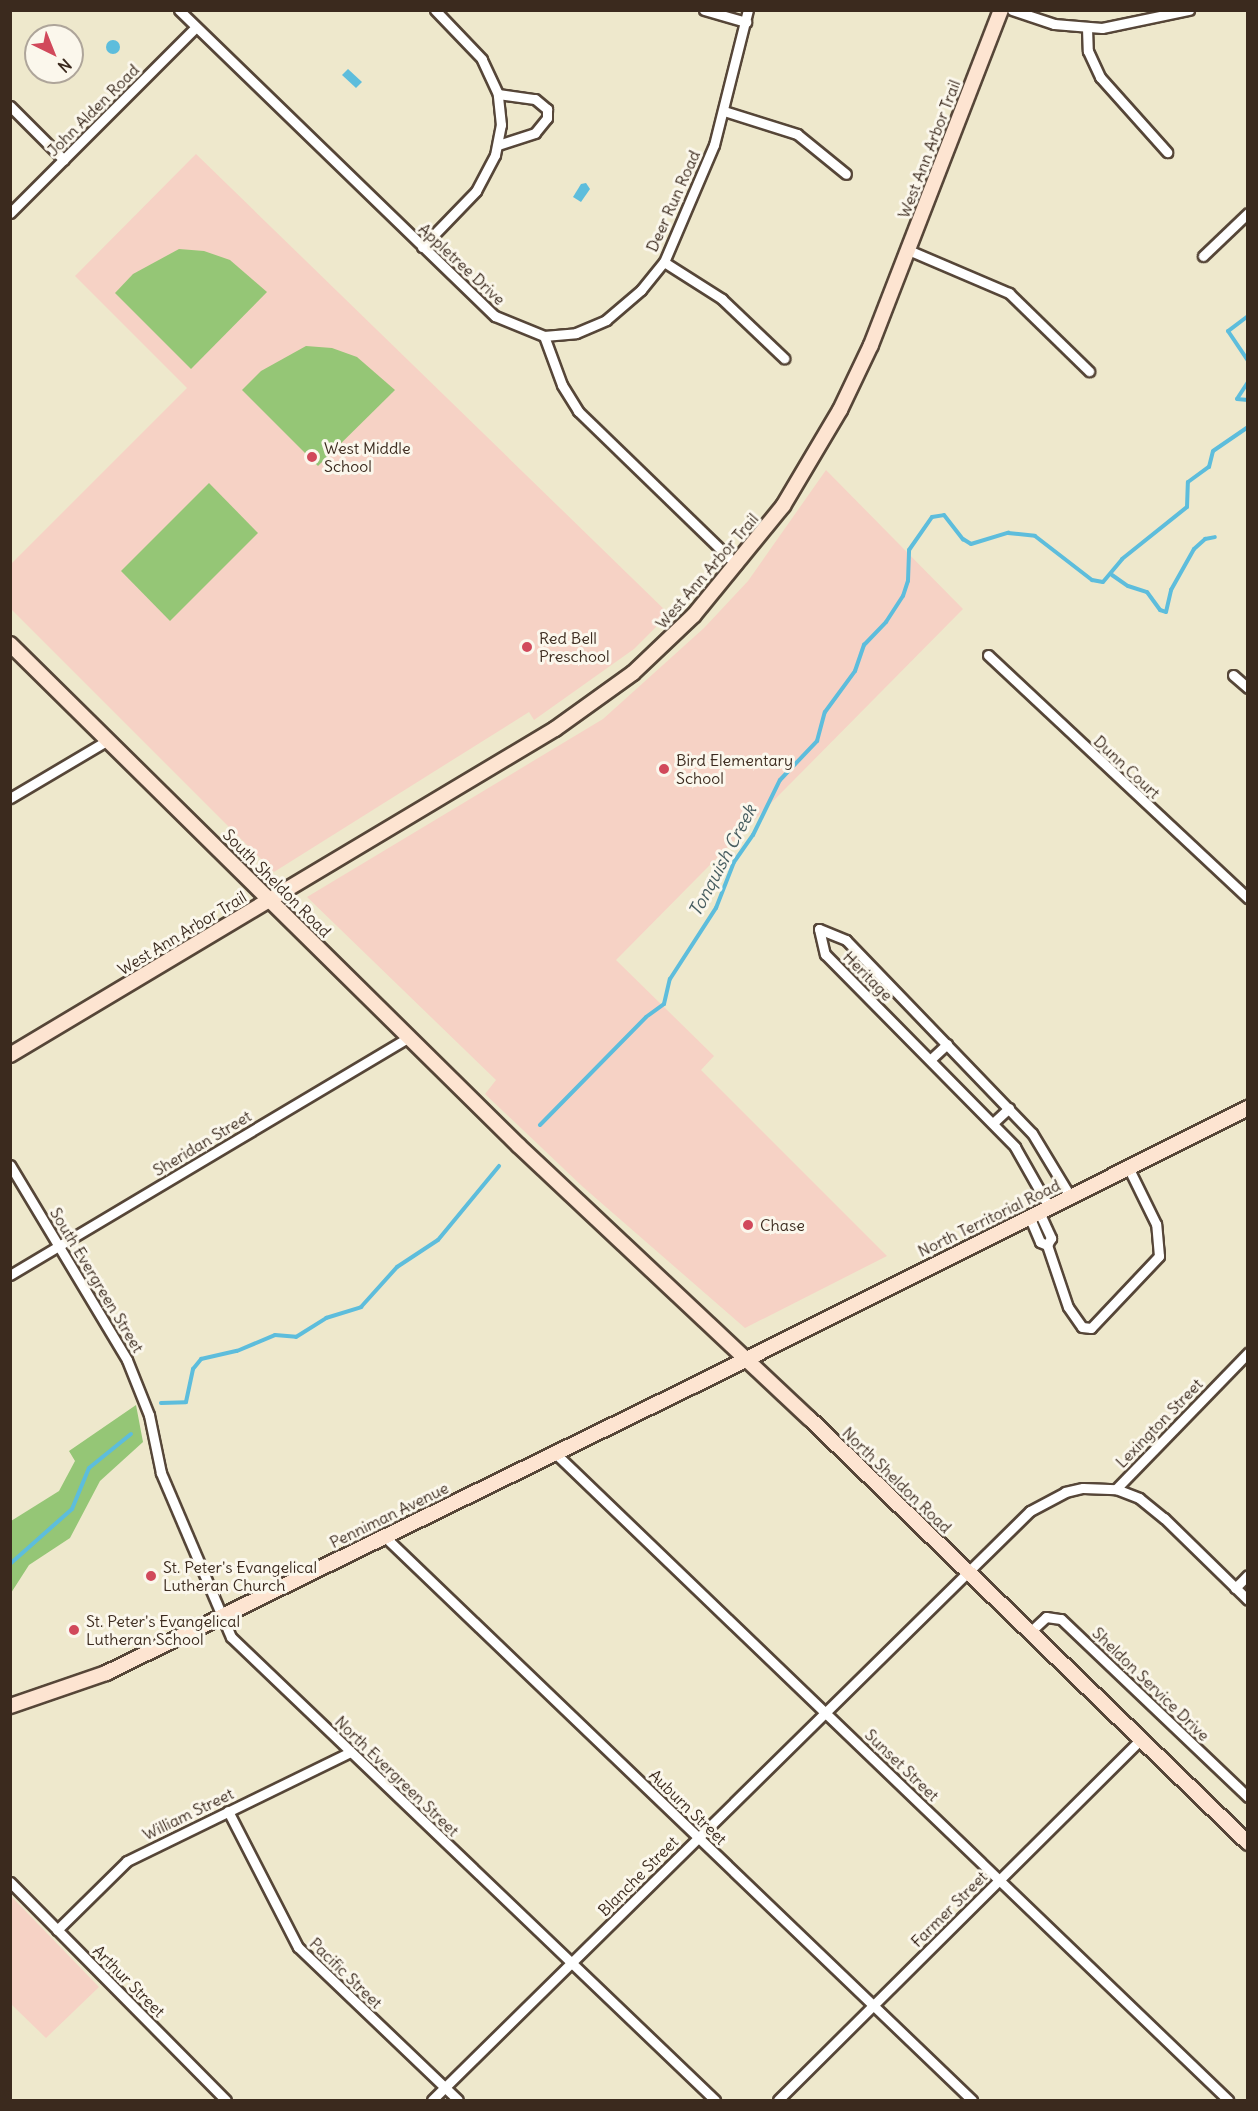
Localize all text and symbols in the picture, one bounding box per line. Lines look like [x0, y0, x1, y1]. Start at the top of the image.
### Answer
north arrow [24, 24, 84, 84]
text: N [54, 55, 76, 77]
street label: John Alden Road [43, 60, 143, 160]
street label: West Ann Arbor Trail [894, 77, 964, 221]
street label: Deer Run Road [642, 147, 704, 255]
street label: Appletree Drive [415, 219, 509, 309]
place label: West Middle School [324, 438, 411, 476]
marker: West Middle School [305, 450, 319, 464]
street label: West Ann Arbor Trail [652, 509, 762, 633]
place label: Red Bell Preschool [539, 628, 610, 666]
marker: Red Bell Preschool [520, 640, 534, 654]
street label: Dunn Court [1090, 731, 1164, 803]
place label: Bird Elementary School [676, 750, 793, 788]
marker: Bird Elementary School [657, 762, 671, 776]
water label: Tonquish Creek [685, 802, 761, 920]
street label: South Sheldon Road [219, 825, 335, 941]
street label: West Ann Arbor Trail [114, 887, 250, 979]
street label: Heritage [839, 947, 897, 1005]
street label: Sheridan Street [149, 1106, 255, 1180]
street label: North Territorial Road [915, 1175, 1063, 1261]
street label: South Evergreen Street [46, 1204, 148, 1356]
place label: Chase [760, 1215, 805, 1235]
marker: Chase [741, 1218, 755, 1232]
street label: Lexington Street [1112, 1374, 1206, 1472]
street label: North Sheldon Road [838, 1423, 956, 1537]
street label: Penniman Avenue [327, 1478, 451, 1552]
place label: St. Peter's Evangelical Lutheran Church [163, 1557, 317, 1595]
marker: St. Peter's Evangelical Lutheran Church [144, 1569, 158, 1583]
place label: St. Peter's Evangelical Lutheran School [86, 1611, 240, 1649]
marker: St. Peter's Evangelical Lutheran School [67, 1623, 81, 1637]
street label: Sheldon Service Drive [1088, 1623, 1214, 1745]
street label: North Evergreen Street [331, 1712, 463, 1840]
street label: Sunset Street [861, 1725, 943, 1805]
street label: Auburn Street [645, 1765, 731, 1849]
street label: William Street [139, 1784, 237, 1844]
street label: Blanche Street [594, 1832, 682, 1920]
street label: Farmer Street [907, 1867, 991, 1951]
street label: Pacific Street [306, 1934, 386, 2012]
street label: Arthur Street [89, 1941, 169, 2021]

